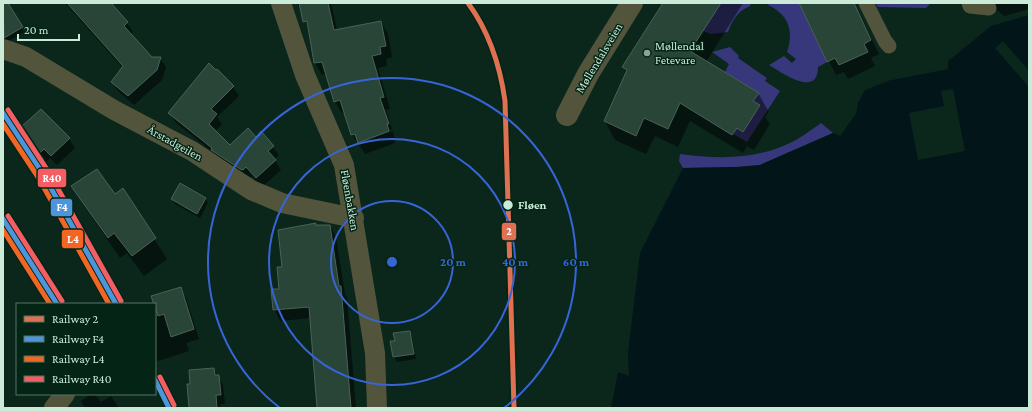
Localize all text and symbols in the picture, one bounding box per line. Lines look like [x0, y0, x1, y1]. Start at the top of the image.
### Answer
scale bar [18, 16, 79, 42]
street label: Møllendalsveien [573, 20, 626, 96]
text: 20 m [24, 23, 49, 37]
place label: Møllendal Fetevare [655, 39, 704, 67]
marker: Møllendal Fetevare [642, 48, 652, 58]
street label: Årstadgeilen [145, 122, 205, 164]
line badge: R40 [37, 168, 67, 188]
street label: Fløenbakken [338, 168, 362, 232]
text: R40 [43, 172, 62, 184]
line badge: F4 [50, 198, 73, 217]
marker: Fløen [501, 198, 515, 212]
place label: Fløen [518, 198, 547, 212]
text: F4 [56, 201, 68, 213]
line badge: 2 [501, 222, 517, 241]
text: 2 [506, 225, 512, 237]
line badge: L4 [61, 229, 84, 249]
text: L4 [67, 233, 79, 245]
centre of rings [385, 255, 399, 269]
text: 20 m [440, 255, 467, 269]
text: 40 m [502, 255, 529, 269]
text: 60 m [563, 255, 590, 269]
legend [16, 303, 156, 395]
text: Railway 2 [52, 312, 98, 326]
text: Railway F4 [52, 332, 104, 346]
text: Railway L4 [52, 352, 105, 366]
text: Railway R40 [52, 372, 112, 386]

